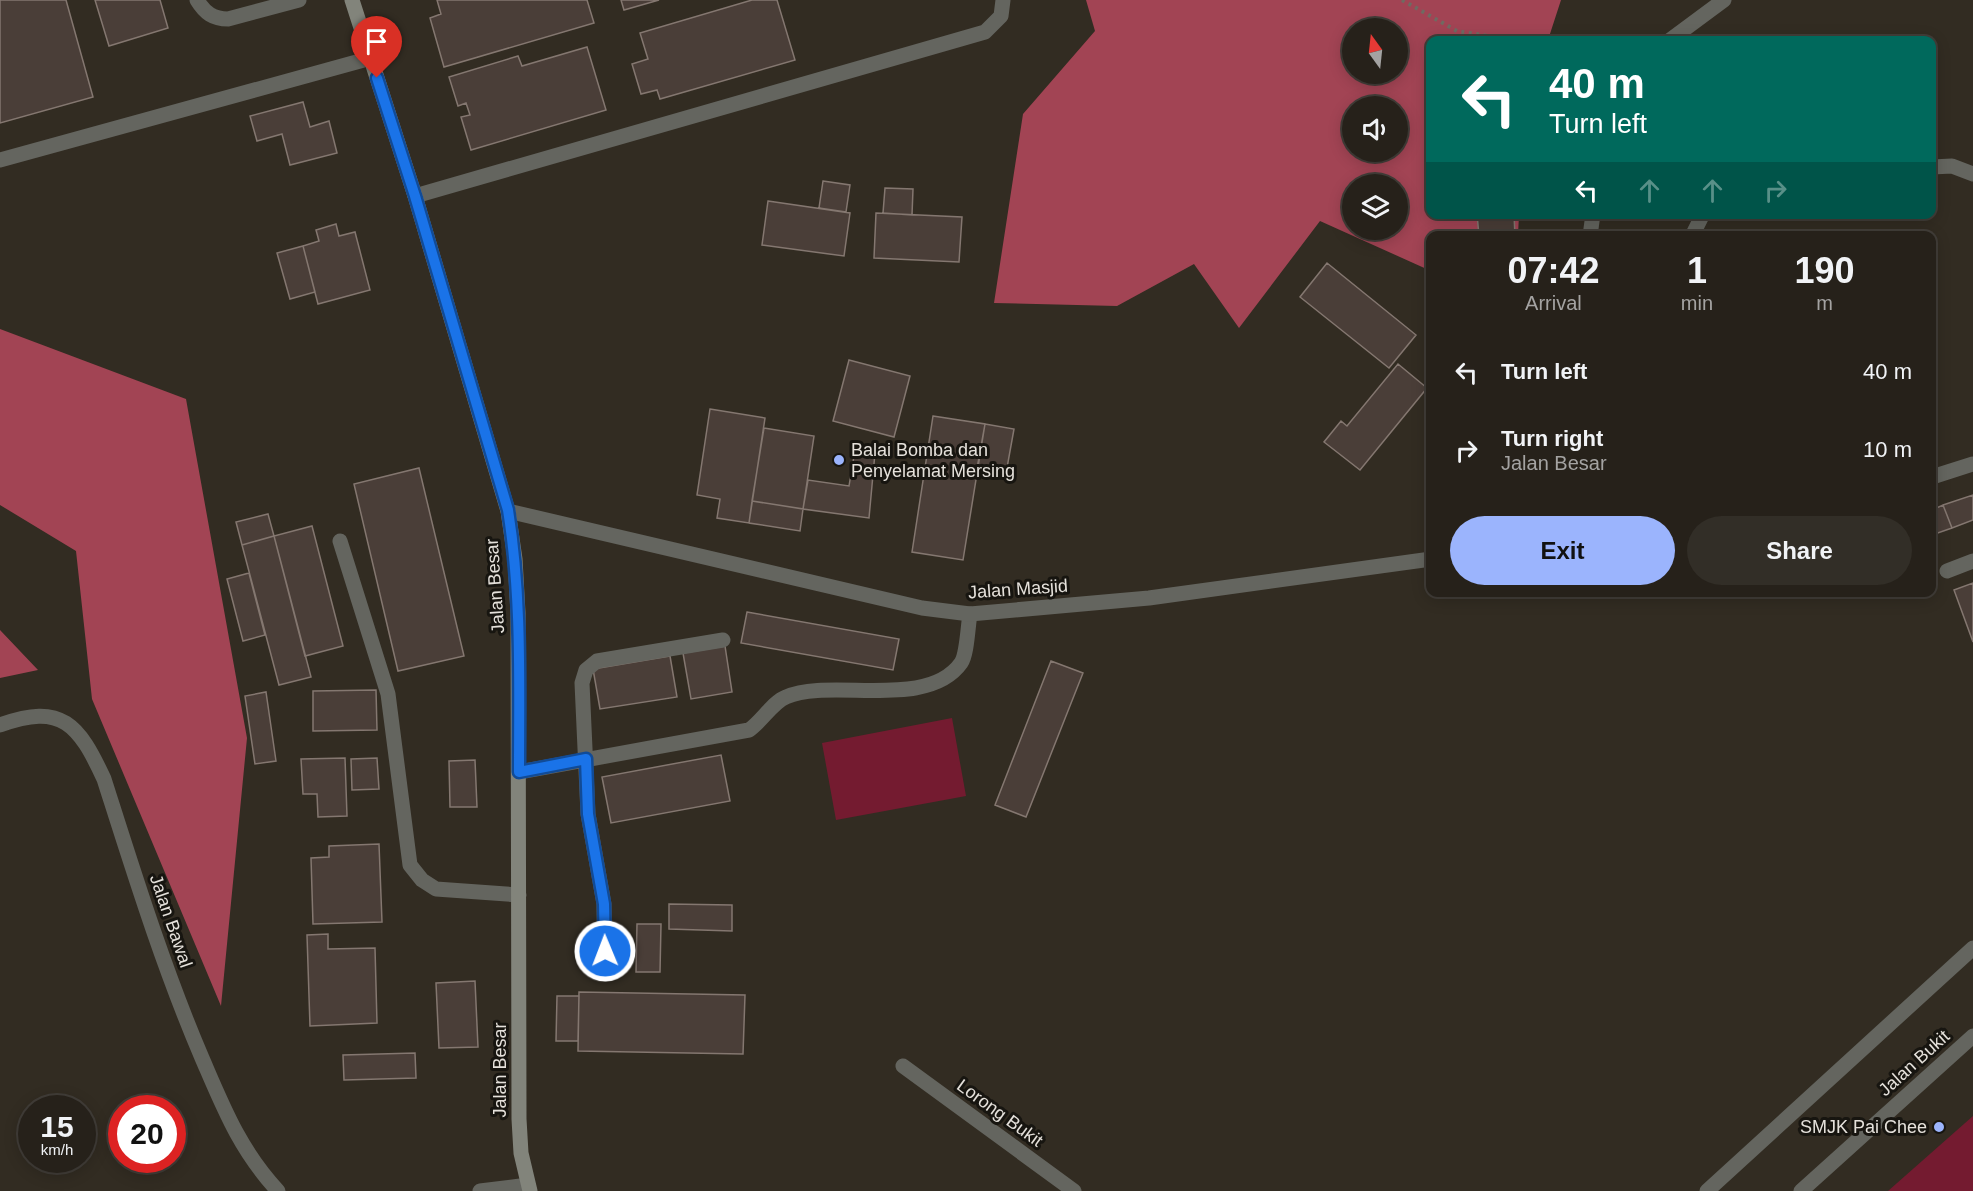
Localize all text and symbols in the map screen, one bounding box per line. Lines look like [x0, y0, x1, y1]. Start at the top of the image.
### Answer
pin [351, 16, 402, 78]
north arrow [1342, 18, 1408, 84]
map controls [1342, 18, 1408, 240]
icon: arrive [360, 25, 393, 58]
icon: left [1450, 60, 1528, 138]
text: 40 m [1549, 60, 1645, 107]
button: sound [1342, 96, 1408, 162]
text: Turn left [1549, 109, 1647, 139]
button: layers [1342, 174, 1408, 240]
icon: left [1570, 174, 1603, 207]
icon: ahead [1633, 174, 1666, 207]
icon: ahead [1696, 174, 1729, 207]
icon: right [1759, 174, 1792, 207]
text: 07:42 [1507, 250, 1599, 291]
text: 1 [1687, 250, 1707, 291]
text: 190 [1794, 250, 1855, 291]
text: Arrival [1525, 292, 1582, 314]
text: min [1681, 292, 1713, 314]
text: m [1816, 292, 1833, 314]
icon: left [1450, 356, 1483, 389]
text: Turn left [1501, 359, 1587, 384]
text: 40 m [1863, 359, 1912, 384]
text: Turn right [1501, 426, 1603, 451]
icon: right [1450, 434, 1483, 467]
text: 10 m [1863, 437, 1912, 462]
place label: Balai Bomba dan Penyelamat Mersing [851, 440, 1015, 481]
text: Jalan Besar [1501, 452, 1607, 474]
marker: Balai Bomba dan Penyelamat Mersing [832, 453, 846, 467]
button: Exit [1450, 516, 1675, 585]
button: Share [1687, 516, 1912, 585]
street label: Jalan Besar [482, 538, 508, 634]
street label: Jalan Masjid [967, 576, 1069, 602]
street label: Jalan Bawal [146, 872, 196, 970]
position arrow [573, 919, 637, 983]
street label: Jalan Besar [490, 1022, 510, 1118]
street label: Jalan Bukit [1875, 1026, 1953, 1100]
street label: Lorong Bukit [953, 1075, 1047, 1151]
speed limit sign: 20 [108, 1095, 186, 1173]
text: 15 [40, 1110, 74, 1143]
place label: SMJK Pai Chee [1800, 1117, 1927, 1137]
marker: SMJK Pai Chee [1932, 1120, 1946, 1134]
text: km/h [41, 1141, 73, 1158]

